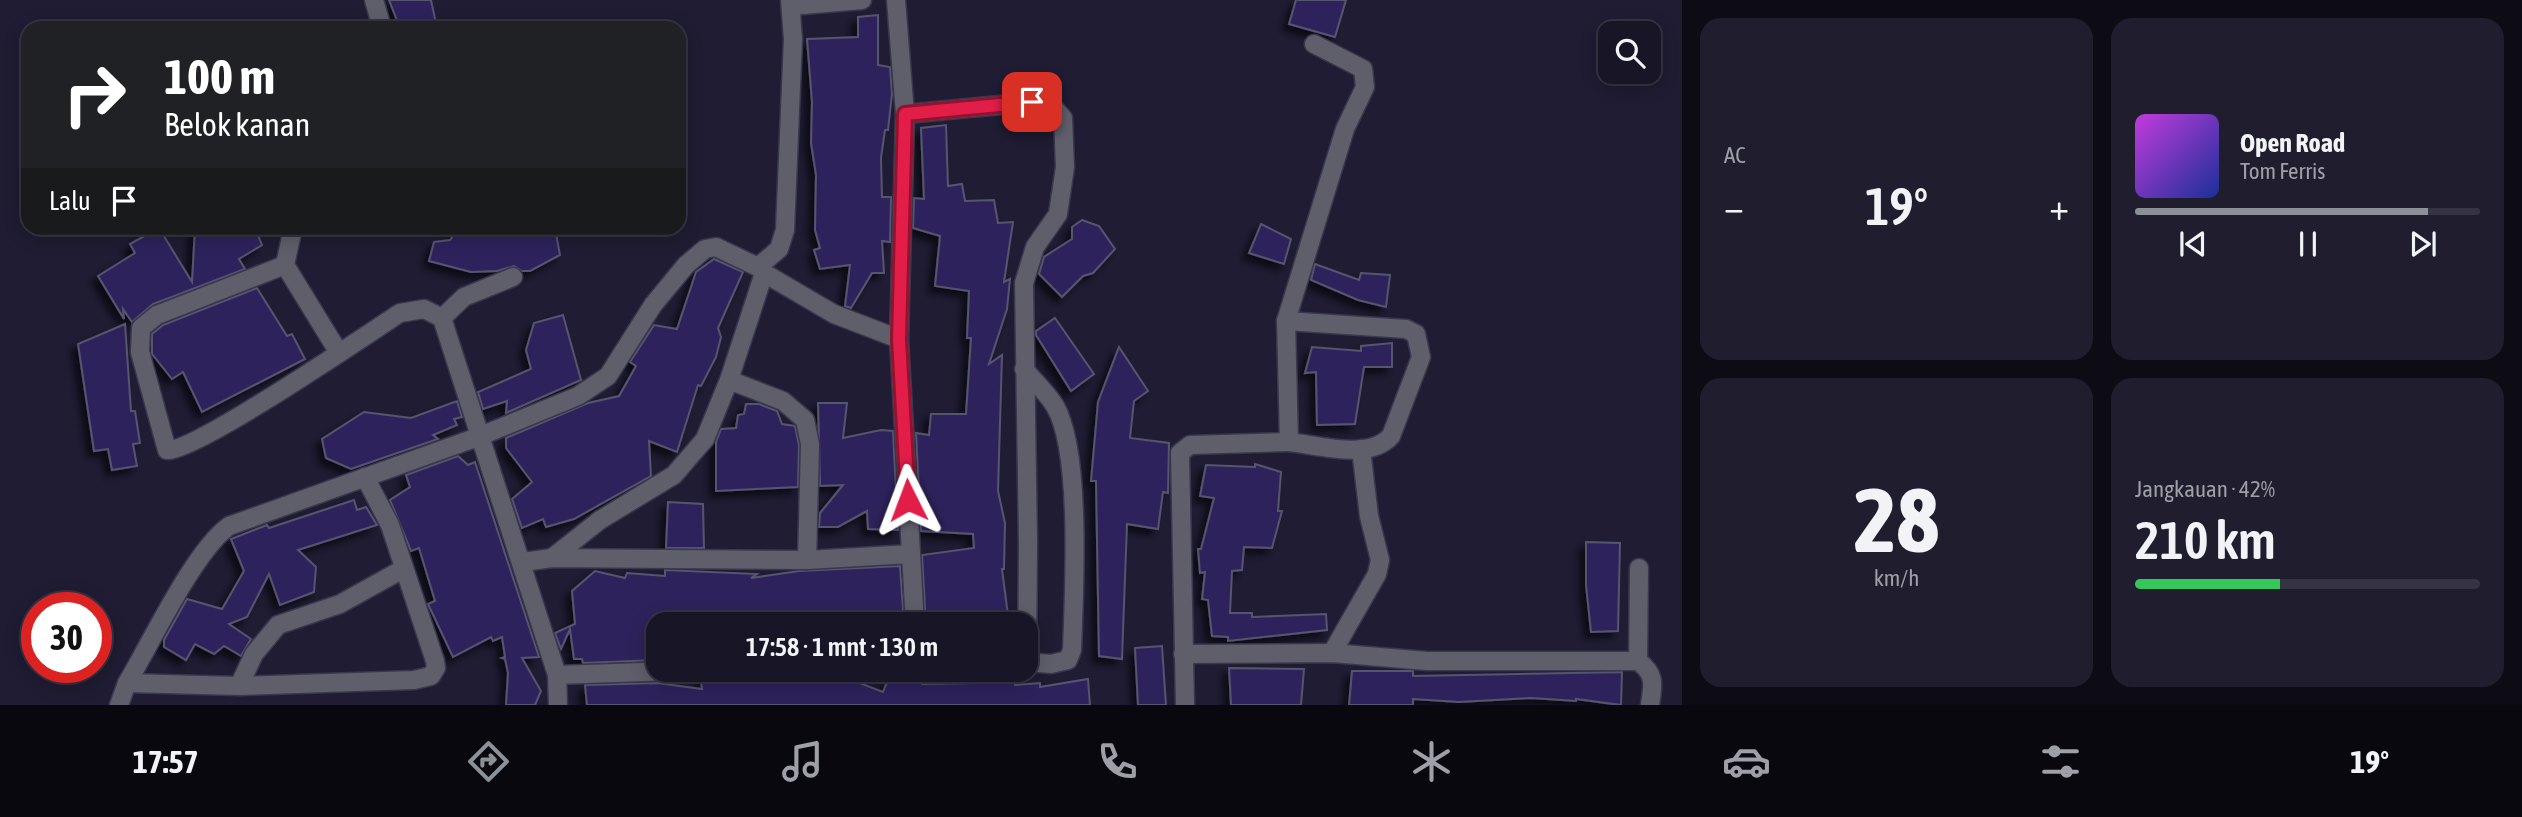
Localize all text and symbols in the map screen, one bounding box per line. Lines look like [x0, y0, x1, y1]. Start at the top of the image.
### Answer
map controls [1598, 21, 1661, 84]
button: search [1598, 21, 1661, 84]
text: 100 m [164, 48, 275, 104]
icon: right [49, 49, 140, 140]
pin [1002, 72, 1062, 132]
icon: arrive [1013, 83, 1051, 121]
text: Belok kanan [164, 106, 310, 143]
text: Open Road [2240, 128, 2345, 158]
text: AC [1724, 142, 1746, 168]
text: Tom Ferris [2240, 158, 2325, 184]
text: 19° [1865, 176, 1928, 236]
icon: arrive [105, 182, 143, 220]
text: − [1724, 185, 1744, 228]
text: + [2049, 185, 2069, 228]
text: Lalu [49, 186, 91, 216]
icon: previous [2174, 225, 2212, 263]
icon: pause [2289, 225, 2327, 263]
icon: next [2404, 225, 2442, 263]
position arrow [871, 463, 945, 537]
text: 28 [1854, 467, 1939, 571]
text: Jangkauan · 42% [2135, 476, 2275, 502]
text: 210 km [2135, 510, 2276, 570]
text: km/h [1874, 565, 1919, 591]
speed limit sign: 30 [21, 592, 112, 683]
text: 17:58 · 1 mnt · 130 m [746, 632, 938, 662]
icon: directions [464, 737, 513, 786]
icon: music [778, 737, 827, 786]
icon: phone [1093, 737, 1142, 786]
icon: climate [1407, 737, 1456, 786]
icon: car [1722, 737, 1771, 786]
icon: filters [2036, 737, 2085, 786]
text: 17:57 [133, 743, 199, 780]
text: 19° [2350, 743, 2389, 780]

